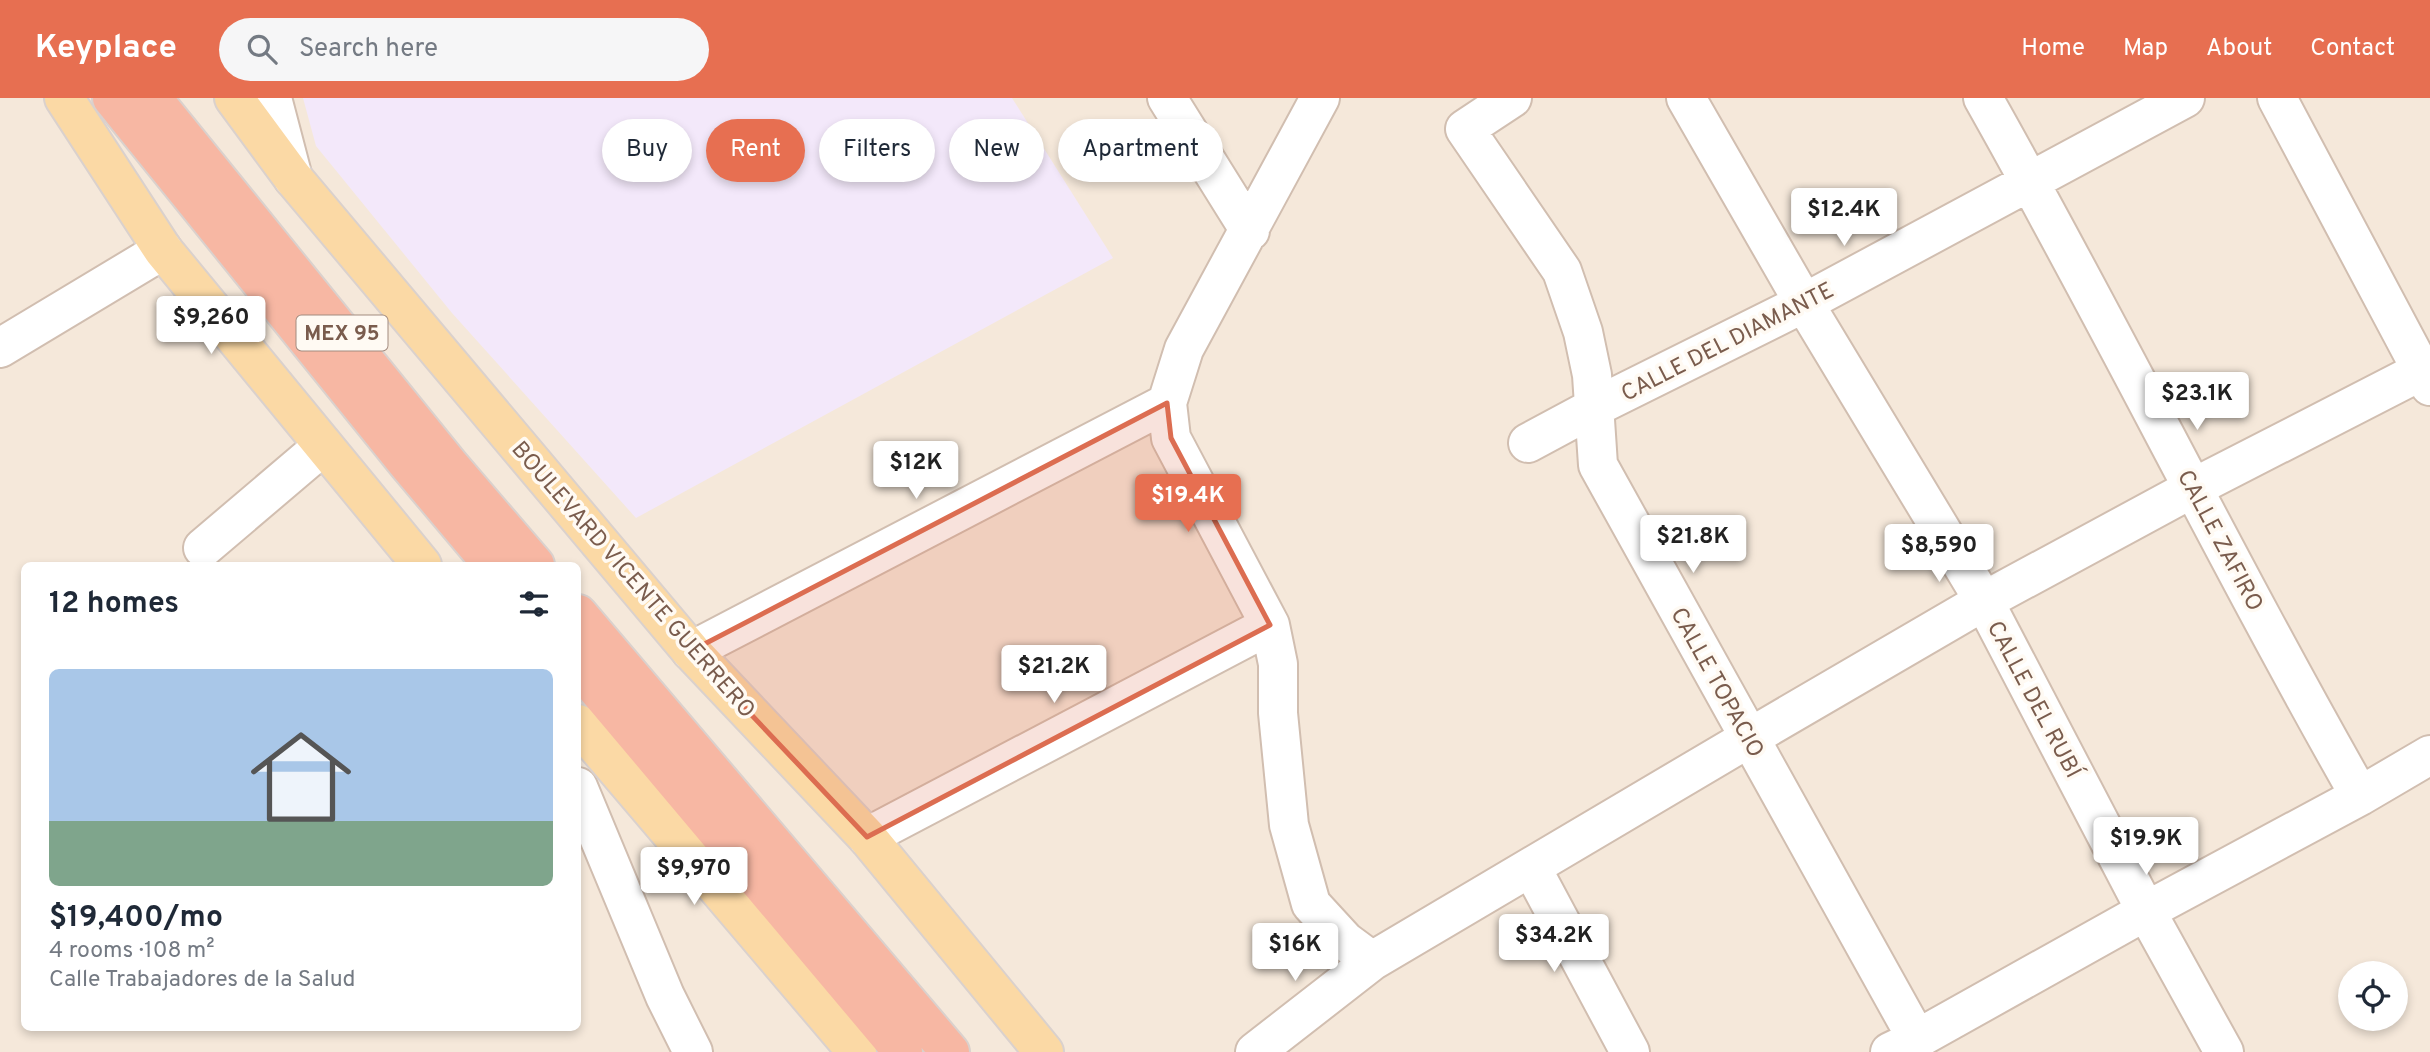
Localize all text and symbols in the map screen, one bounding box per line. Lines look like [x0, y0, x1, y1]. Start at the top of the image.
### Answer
search box [219, 18, 709, 81]
text: Keyplace [35, 28, 177, 70]
icon: search [243, 30, 281, 68]
text: Search here [299, 33, 438, 66]
text: Home [2021, 34, 2085, 64]
text: Map [2123, 34, 2168, 64]
text: About [2206, 34, 2272, 64]
text: Contact [2310, 34, 2395, 64]
chip: Buy [602, 119, 692, 182]
chip: Rent [706, 119, 805, 182]
chip: Filters [819, 119, 935, 182]
chip: New [949, 119, 1044, 182]
chip: Apartment [1058, 119, 1223, 182]
pin: $12.4K [1787, 188, 1901, 248]
text: $12.4K [1807, 196, 1881, 225]
street label: CALLE DEL DIAMANTE [1617, 277, 1839, 409]
pin: $9,260 [154, 296, 268, 356]
text: $9,260 [172, 304, 250, 333]
road number: MEX 95 [296, 316, 388, 350]
pin: $23.1K [2140, 372, 2254, 432]
text: $23.1K [2161, 380, 2233, 409]
street label: BOULEVARD VICENTE GUERRERO [504, 436, 760, 725]
pin: $12K [875, 442, 957, 501]
text: $12K [889, 449, 943, 478]
street label: CALLE ZAFIRO [2169, 465, 2268, 617]
pin: $19.4K [1131, 474, 1245, 534]
text: $19.4K [1151, 482, 1225, 511]
pin: $21.8K [1636, 516, 1750, 575]
text: $21.8K [1656, 523, 1730, 552]
pin: $8,590 [1882, 524, 1996, 584]
text: $8,590 [1901, 532, 1977, 561]
icon: filters [515, 585, 553, 623]
text: 12 homes [49, 586, 179, 623]
street label: CALLE TOPACIO [1663, 603, 1769, 763]
street label: CALLE DEL RUBÍ [1979, 616, 2088, 786]
pin: $21.2K [997, 646, 1111, 705]
text: $21.2K [1017, 653, 1091, 682]
icon: home [238, 714, 364, 840]
pin: $19.9K [2089, 818, 2203, 877]
text: $19.9K [2109, 825, 2183, 854]
pin: $9,970 [637, 848, 751, 907]
text: $9,970 [657, 855, 731, 884]
text: $19,400/mo [49, 900, 223, 937]
pin: $34.2K [1497, 914, 1611, 974]
text: $34.2K [1515, 922, 1593, 951]
pin: $16K [1254, 924, 1336, 983]
text: $16K [1268, 931, 1322, 960]
text: 4 rooms · 108 m² [49, 937, 215, 966]
map controls [2338, 961, 2408, 1031]
button: locate [2338, 961, 2408, 1031]
text: Calle Trabajadores de la Salud [49, 966, 355, 995]

